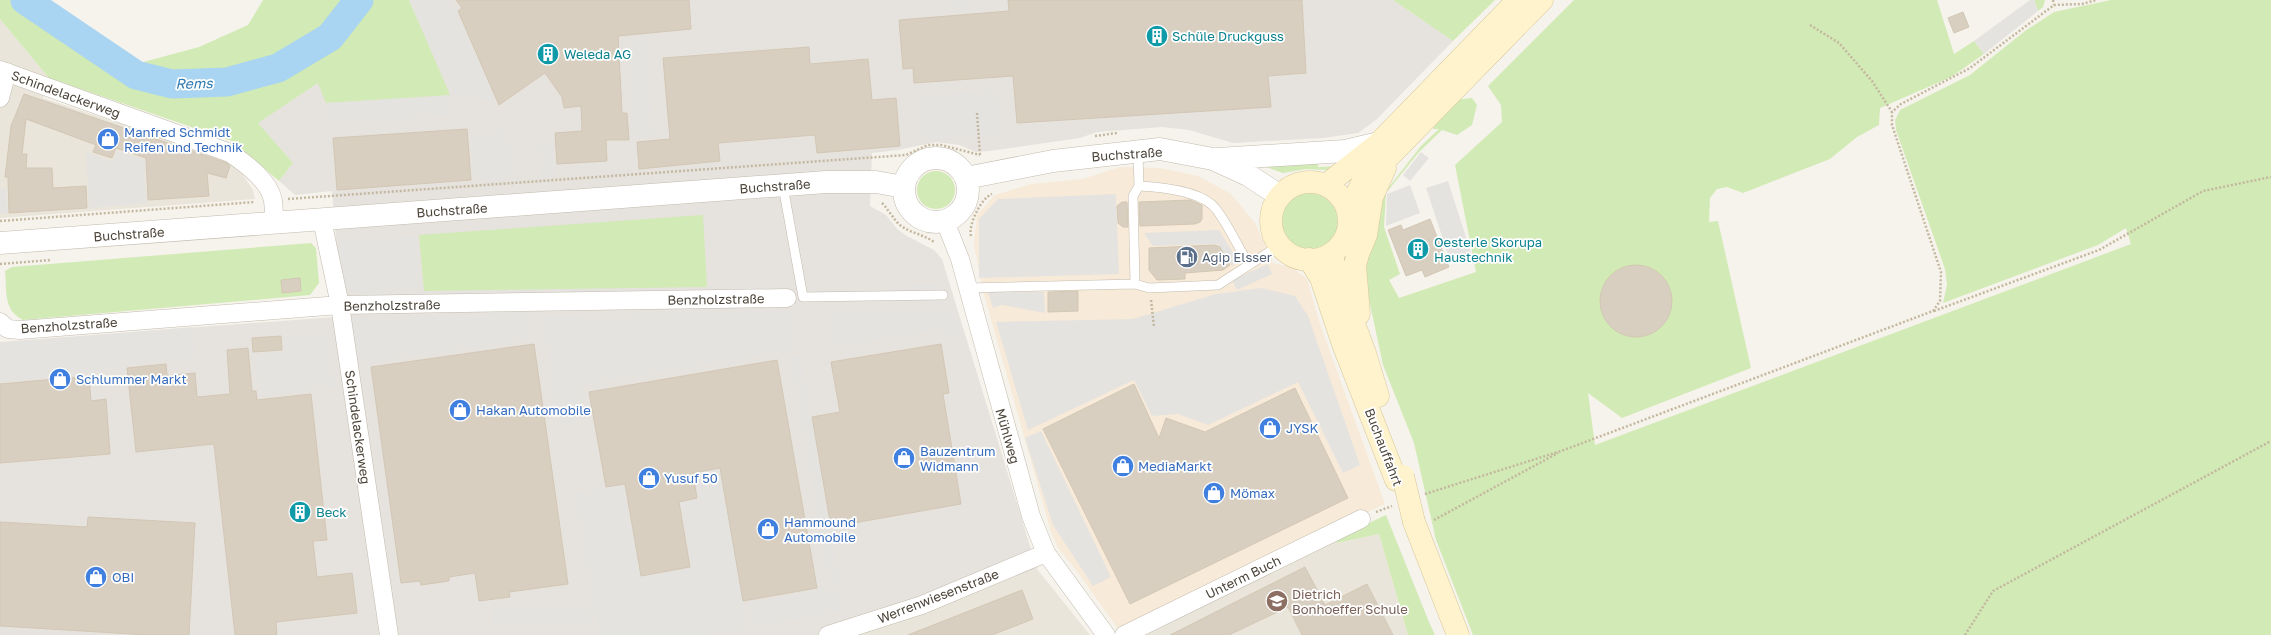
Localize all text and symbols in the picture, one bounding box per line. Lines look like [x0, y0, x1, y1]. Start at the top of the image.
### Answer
building icon: Schüle Druckguss [1144, 23, 1170, 49]
place label: Schüle Druckguss [1172, 28, 1284, 44]
building icon: Weleda AG [535, 41, 561, 67]
place label: Weleda AG [564, 46, 631, 62]
street label: Schindelackerweg [9, 67, 123, 121]
water label: Rems [175, 74, 213, 92]
place label: Manfred Schmidt Reifen und Technik [124, 124, 243, 155]
shop icon: Manfred Schmidt Reifen und Technik [95, 126, 121, 152]
street label: Buchstraße [1091, 144, 1163, 164]
street label: Buchstraße [739, 176, 811, 196]
street label: Buchstraße [416, 200, 488, 220]
street label: Buchstraße [93, 224, 165, 244]
place label: Oesterle Skorupa Haustechnik [1434, 234, 1542, 265]
building icon: Oesterle Skorupa Haustechnik [1405, 236, 1431, 262]
fuel station icon: Agip Elsser [1174, 244, 1200, 270]
place label: Agip Elsser [1202, 249, 1272, 265]
street label: Benzholzstraße [667, 290, 765, 308]
street label: Benzholzstraße [343, 296, 441, 314]
street label: Benzholzstraße [20, 314, 118, 336]
shop icon: Schlummer Markt [47, 366, 73, 392]
street label: Schindelackerweg [342, 369, 374, 485]
place label: Schlummer Markt [76, 371, 187, 387]
shop icon: Hakan Automobile [447, 397, 473, 423]
place label: Hakan Automobile [476, 402, 591, 418]
street label: Mühlweg [992, 406, 1024, 466]
street label: Buchauffahrt [1362, 406, 1406, 488]
shop icon: JYSK [1257, 415, 1283, 441]
place label: JYSK [1286, 420, 1319, 436]
place label: Bauzentrum Widmann [920, 443, 996, 474]
shop icon: Bauzentrum Widmann [891, 445, 917, 471]
shop icon: MediaMarkt [1110, 453, 1136, 479]
place label: MediaMarkt [1138, 458, 1212, 474]
shop icon: Yusuf 50 [636, 465, 662, 491]
place label: Yusuf 50 [664, 470, 718, 486]
shop icon: Mömax [1201, 480, 1227, 506]
place label: Mömax [1230, 485, 1275, 501]
building icon: Beck [287, 499, 313, 525]
place label: Beck [316, 504, 347, 520]
place label: Hammound Automobile [784, 514, 856, 545]
shop icon: Hammound Automobile [755, 516, 781, 542]
street label: Unterm Buch [1203, 552, 1283, 602]
shop icon: OBI [83, 564, 109, 590]
street label: Werrenwiesenstraße [875, 566, 1001, 626]
place label: OBI [112, 569, 134, 585]
place label: Dietrich Bonhoeffer Schule [1292, 586, 1408, 617]
school or university icon: Dietrich Bonhoeffer Schule [1264, 588, 1290, 614]

